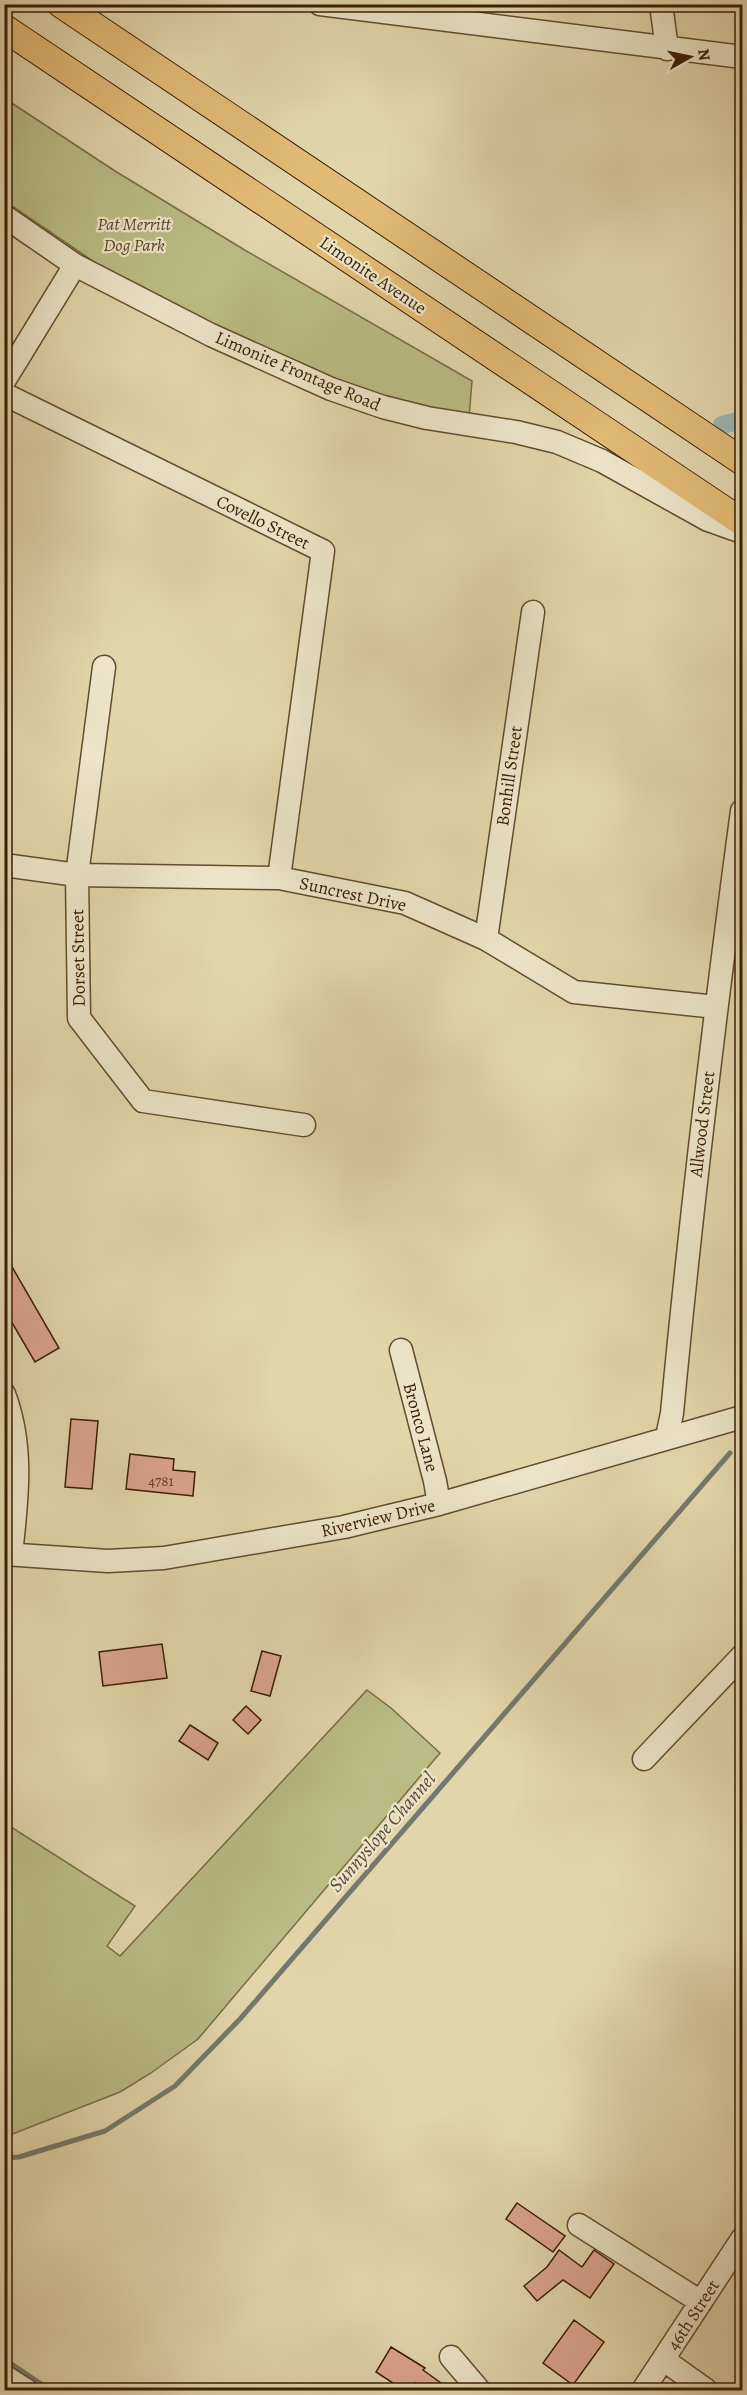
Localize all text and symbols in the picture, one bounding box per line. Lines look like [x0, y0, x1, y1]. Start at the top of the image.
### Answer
north arrow [660, 27, 720, 87]
text: N [692, 47, 716, 63]
park label: Pat Merritt Dog Park [97, 212, 172, 257]
street label: Limonite Avenue [315, 230, 431, 320]
street label: Limonite Frontage Road [212, 325, 385, 417]
street label: Covello Street [212, 489, 314, 555]
street label: Bonhill Street [490, 724, 528, 828]
street label: Suncrest Drive [297, 871, 409, 917]
street label: Dorset Street [65, 909, 91, 1007]
street label: Allwood Street [683, 1070, 720, 1179]
street label: Bronco Lane [398, 1380, 444, 1474]
house number: 4781 [148, 1471, 174, 1491]
street label: Riverview Drive [318, 1493, 438, 1543]
water label: Sunnyslope Channel [322, 1766, 442, 1898]
street label: 46th Street [661, 2275, 725, 2355]

